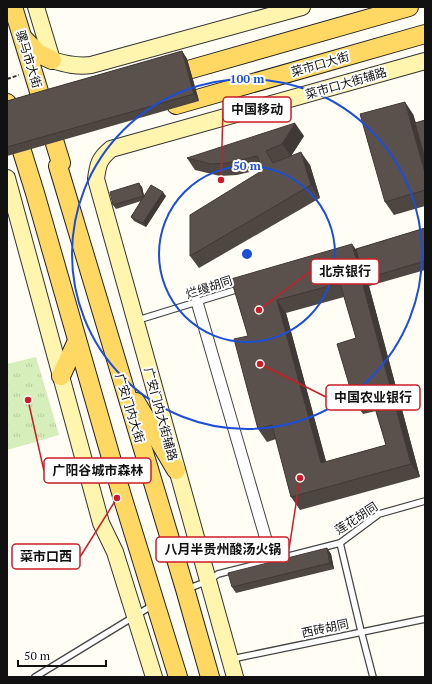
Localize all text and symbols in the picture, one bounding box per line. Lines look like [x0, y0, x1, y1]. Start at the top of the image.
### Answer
street label: 骡马市大街 [13, 28, 45, 90]
street label: 菜市口大街 [289, 49, 351, 79]
street label: 菜市口大街辅路 [304, 64, 388, 102]
text: 100 m [230, 71, 264, 86]
callout: 中国移动 [223, 97, 291, 122]
text: 中国移动 [231, 100, 283, 118]
text: 50 m [233, 158, 261, 173]
centre of rings [240, 247, 254, 261]
callout: 北京银行 [311, 259, 379, 284]
text: 北京银行 [319, 262, 371, 280]
street label: 烂缦胡同 [184, 272, 234, 302]
street label: 广安门内大街辅路 [141, 366, 181, 462]
street label: 广安门内大街 [112, 371, 148, 445]
callout: 中国农业银行 [326, 385, 420, 410]
text: 中国农业银行 [334, 388, 412, 406]
callout: 广阳谷城市森林 [44, 458, 151, 483]
text: 广阳谷城市森林 [52, 461, 144, 479]
street label: 莲花胡同 [332, 499, 380, 537]
callout: 八月半贵州酸汤火锅 [156, 537, 289, 562]
text: 八月半贵州酸汤火锅 [164, 540, 282, 558]
callout: 菜市口西 [12, 544, 80, 569]
text: 菜市口西 [20, 547, 72, 565]
street label: 西砖胡同 [300, 616, 350, 640]
scale bar [18, 642, 106, 668]
text: 50 m [24, 648, 51, 663]

